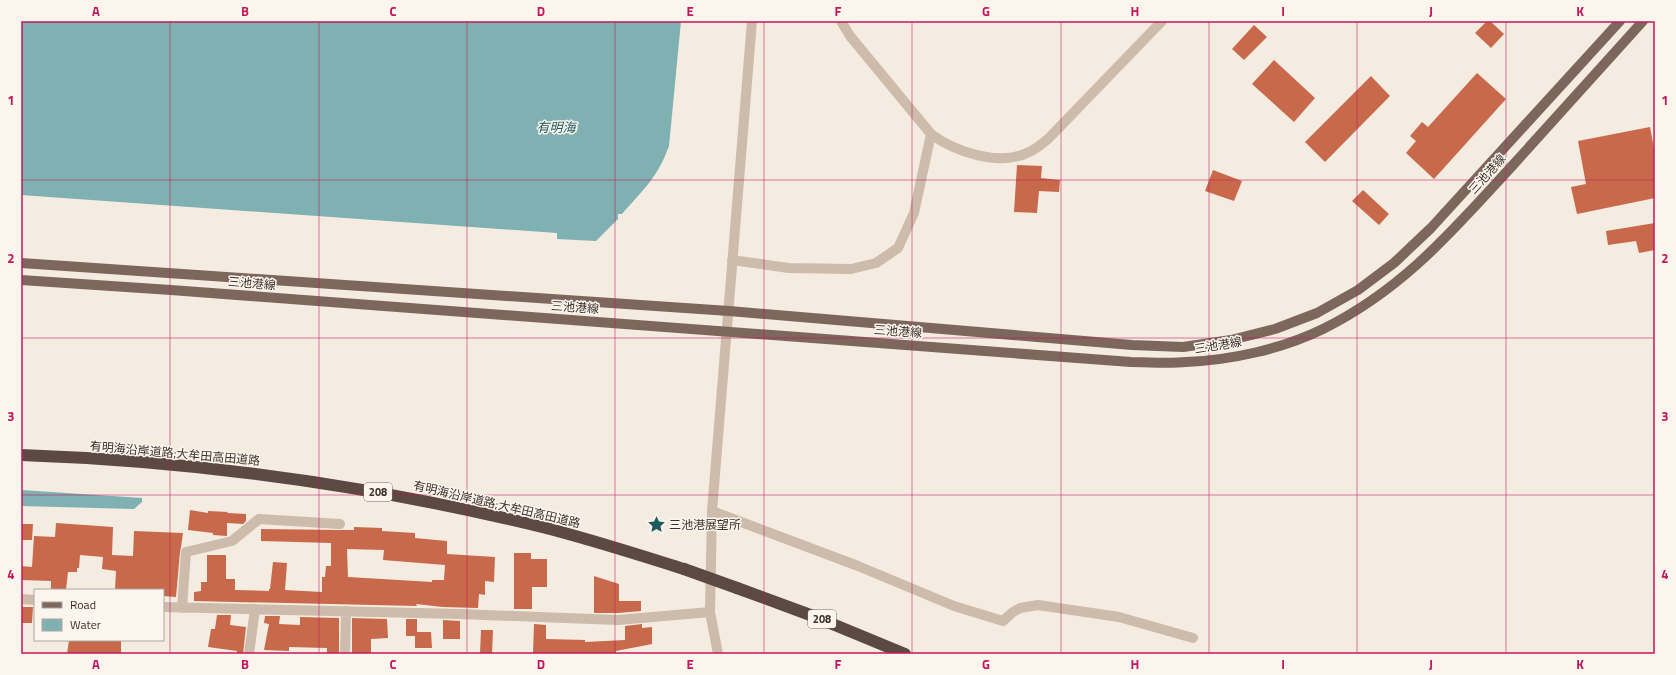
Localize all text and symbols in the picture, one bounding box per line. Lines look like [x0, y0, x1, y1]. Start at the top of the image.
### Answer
text: A [92, 1, 100, 21]
text: B [241, 1, 249, 21]
text: C [389, 1, 397, 21]
text: D [537, 1, 545, 21]
text: E [686, 1, 694, 21]
text: F [835, 1, 842, 21]
text: G [982, 1, 990, 21]
text: H [1131, 1, 1139, 21]
text: I [1281, 1, 1285, 21]
text: J [1429, 1, 1433, 21]
text: K [1576, 1, 1584, 21]
text: 1 [7, 90, 15, 110]
text: 1 [1661, 90, 1669, 110]
water label: 有明海 [536, 117, 577, 137]
street label: 三池港線 [1464, 150, 1510, 198]
text: 2 [7, 248, 15, 268]
text: 2 [1661, 248, 1669, 268]
street label: 三池港線 [227, 271, 277, 295]
street label: 三池港線 [550, 296, 600, 318]
street label: 三池港線 [873, 320, 923, 342]
street label: 三池港線 [1193, 332, 1243, 358]
text: 3 [7, 406, 15, 426]
text: 3 [1661, 406, 1669, 426]
street label: 有明海沿岸道路;大牟田高田道路 [89, 436, 261, 470]
street label: 有明海沿岸道路;大牟田高田道路 [412, 476, 582, 532]
road number: 208 [364, 483, 392, 501]
place icon: 三池港展望所 [646, 514, 666, 534]
place label: 三池港展望所 [669, 515, 741, 534]
text: 4 [7, 564, 15, 584]
text: 4 [1661, 564, 1669, 584]
legend [34, 589, 164, 641]
text: Road [70, 595, 96, 614]
road number: 208 [808, 610, 836, 628]
text: Water [70, 615, 101, 634]
text: A [92, 654, 100, 674]
text: B [241, 654, 249, 674]
text: C [389, 654, 397, 674]
text: D [537, 654, 545, 674]
text: E [686, 654, 694, 674]
text: F [835, 654, 842, 674]
text: G [982, 654, 990, 674]
text: H [1131, 654, 1139, 674]
text: I [1281, 654, 1285, 674]
text: J [1429, 654, 1433, 674]
text: K [1576, 654, 1584, 674]

